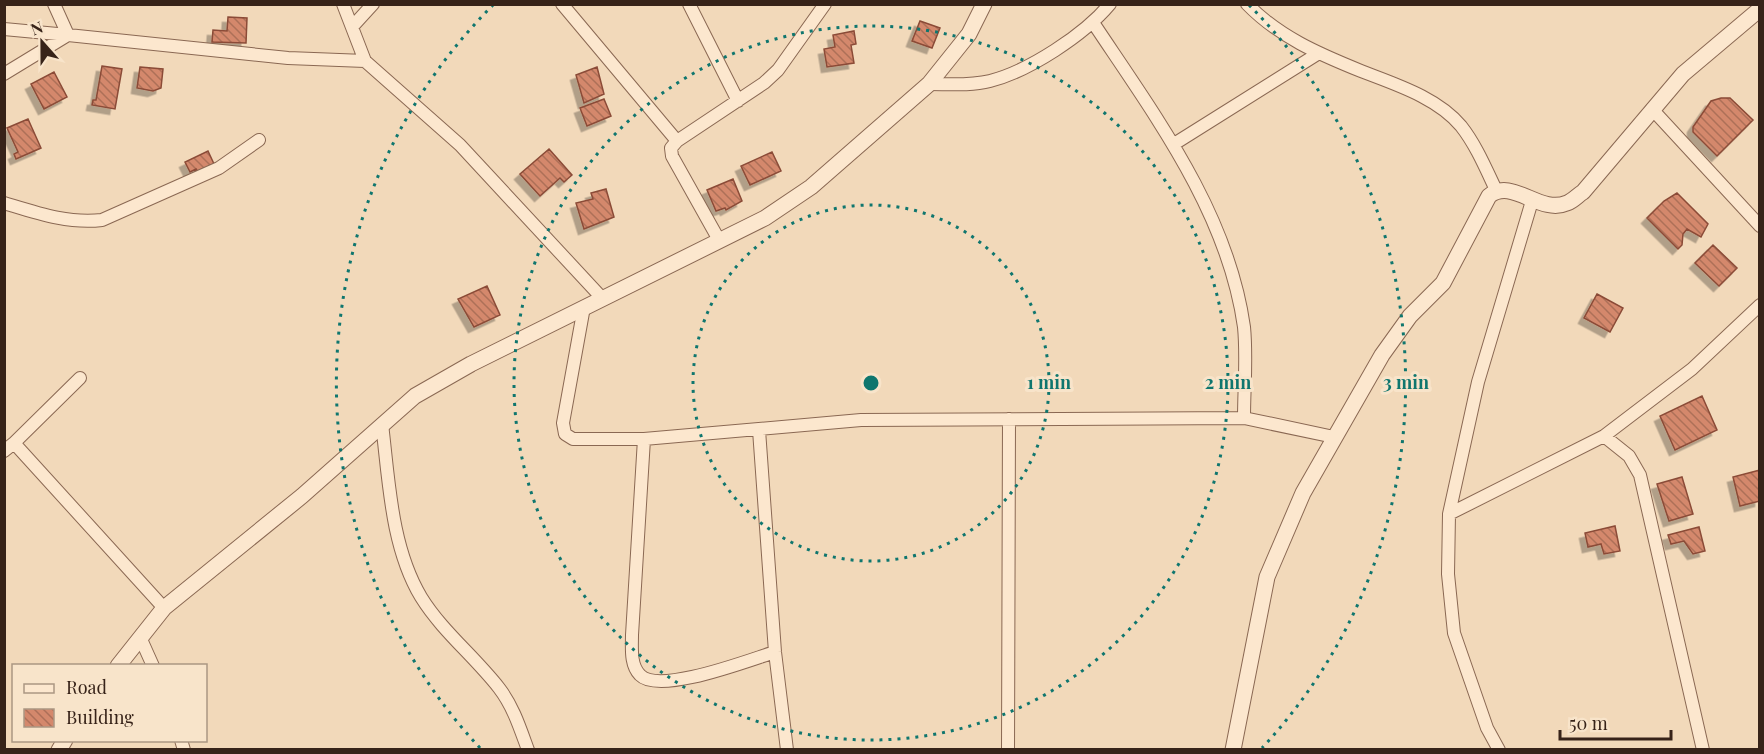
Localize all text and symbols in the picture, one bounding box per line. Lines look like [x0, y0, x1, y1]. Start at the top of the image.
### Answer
north arrow [12, 12, 72, 72]
text: N [27, 15, 46, 39]
text: 1 min [1027, 370, 1071, 394]
text: 2 min [1205, 370, 1251, 394]
text: 3 min [1383, 370, 1429, 394]
centre of rings [861, 373, 881, 393]
legend [12, 664, 207, 742]
text: Road [66, 675, 107, 699]
scale bar [1560, 703, 1671, 741]
text: Building [66, 705, 134, 729]
text: 50 m [1569, 711, 1608, 735]

